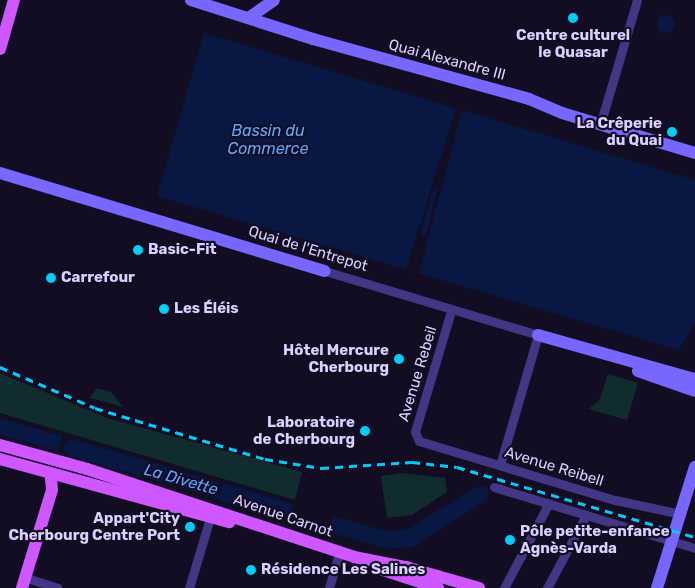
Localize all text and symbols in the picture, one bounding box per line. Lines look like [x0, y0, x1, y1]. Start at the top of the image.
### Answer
marker: Centre culturel le Quasar [567, 12, 579, 24]
place label: Centre culturel le Quasar [516, 26, 630, 61]
street label: Quai Alexandre III [386, 36, 508, 84]
place label: La Crêperie du Quai [576, 114, 662, 149]
water label: Bassin du Commerce [228, 121, 308, 159]
marker: La Crêperie du Quai [666, 126, 678, 138]
street label: Quai de l'Entrepot [246, 222, 370, 276]
place label: Basic-Fit [148, 241, 217, 259]
marker: Basic-Fit [132, 244, 144, 256]
place label: Carrefour [61, 269, 135, 287]
marker: Carrefour [45, 272, 57, 284]
place label: Les Éléis [174, 300, 239, 318]
marker: Les Éléis [158, 303, 170, 315]
street label: Avenue Rebeil [395, 324, 441, 424]
place label: Hôtel Mercure Cherbourg [283, 341, 389, 376]
marker: Hôtel Mercure Cherbourg [393, 353, 405, 365]
place label: Laboratoire de Cherbourg [253, 413, 355, 448]
marker: Laboratoire de Cherbourg [359, 425, 371, 437]
street label: Avenue Reibell [502, 443, 606, 491]
water label: La Divette [142, 460, 220, 500]
street label: Avenue Carnot [231, 491, 335, 541]
place label: Appart'City Cherbourg Centre Port [8, 509, 180, 544]
marker: Appart'City Cherbourg Centre Port [184, 521, 196, 533]
place label: Pôle petite-enfance Agnès-Varda [520, 522, 670, 557]
marker: Pôle petite-enfance Agnès-Varda [504, 534, 516, 546]
place label: Résidence Les Salines [261, 561, 425, 579]
marker: Résidence Les Salines [245, 564, 257, 576]

